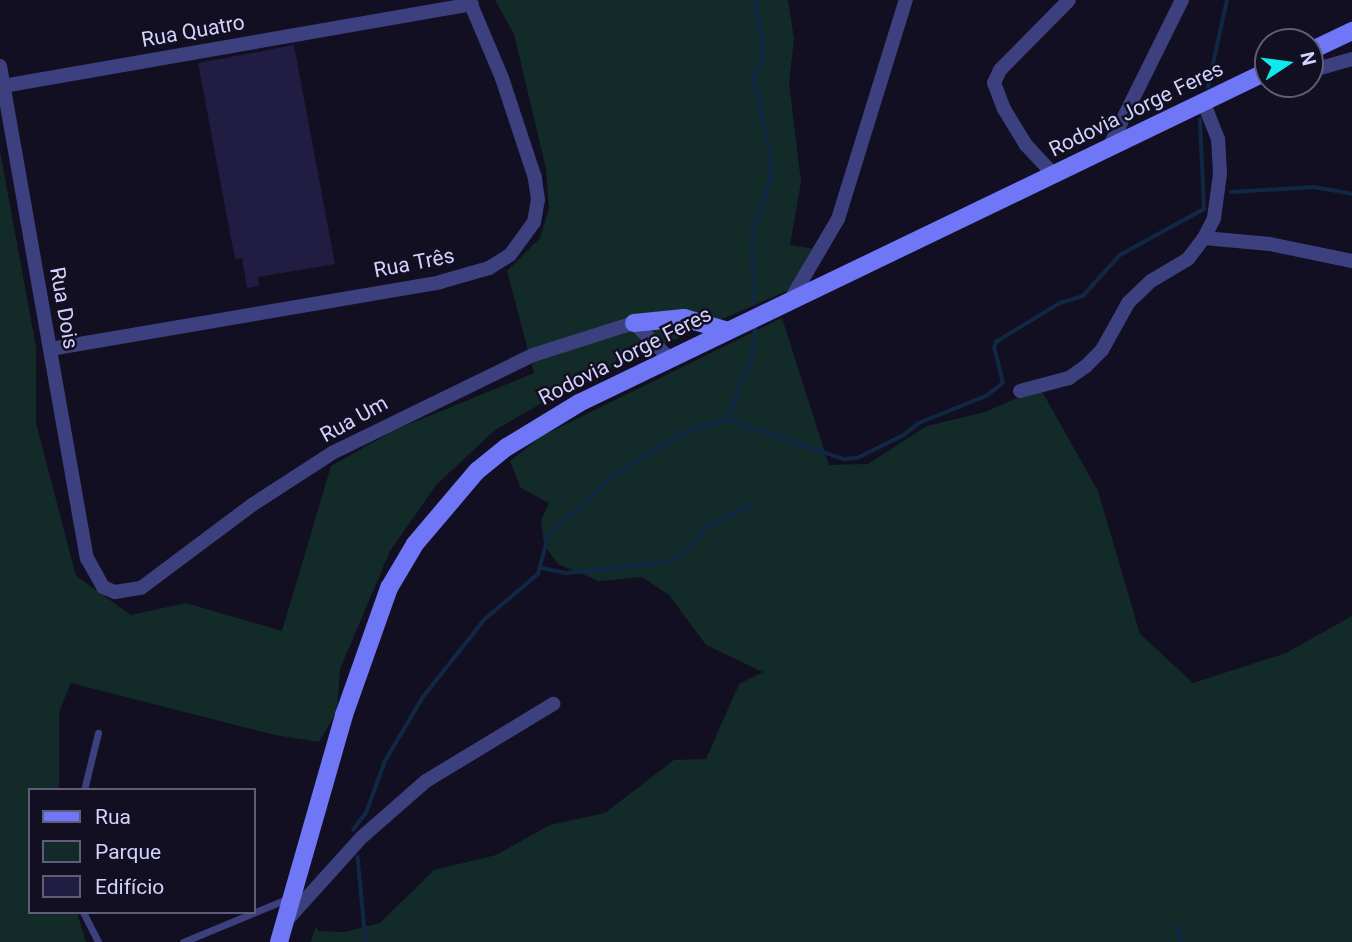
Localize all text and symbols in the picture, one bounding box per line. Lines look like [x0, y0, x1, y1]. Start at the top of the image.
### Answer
street label: Rua Quatro [139, 10, 247, 52]
north arrow [1254, 28, 1324, 98]
text: N [1295, 49, 1321, 68]
street label: Rodovia Jorge Feres [1045, 56, 1227, 162]
street label: Rua Três [371, 243, 457, 283]
street label: Rua Dois [44, 265, 84, 351]
street label: Rodovia Jorge Feres [534, 302, 716, 410]
street label: Rua Um [316, 390, 392, 448]
legend [28, 788, 256, 914]
text: Rua [95, 805, 131, 829]
text: Parque [95, 840, 161, 864]
text: Edifício [95, 875, 164, 899]

